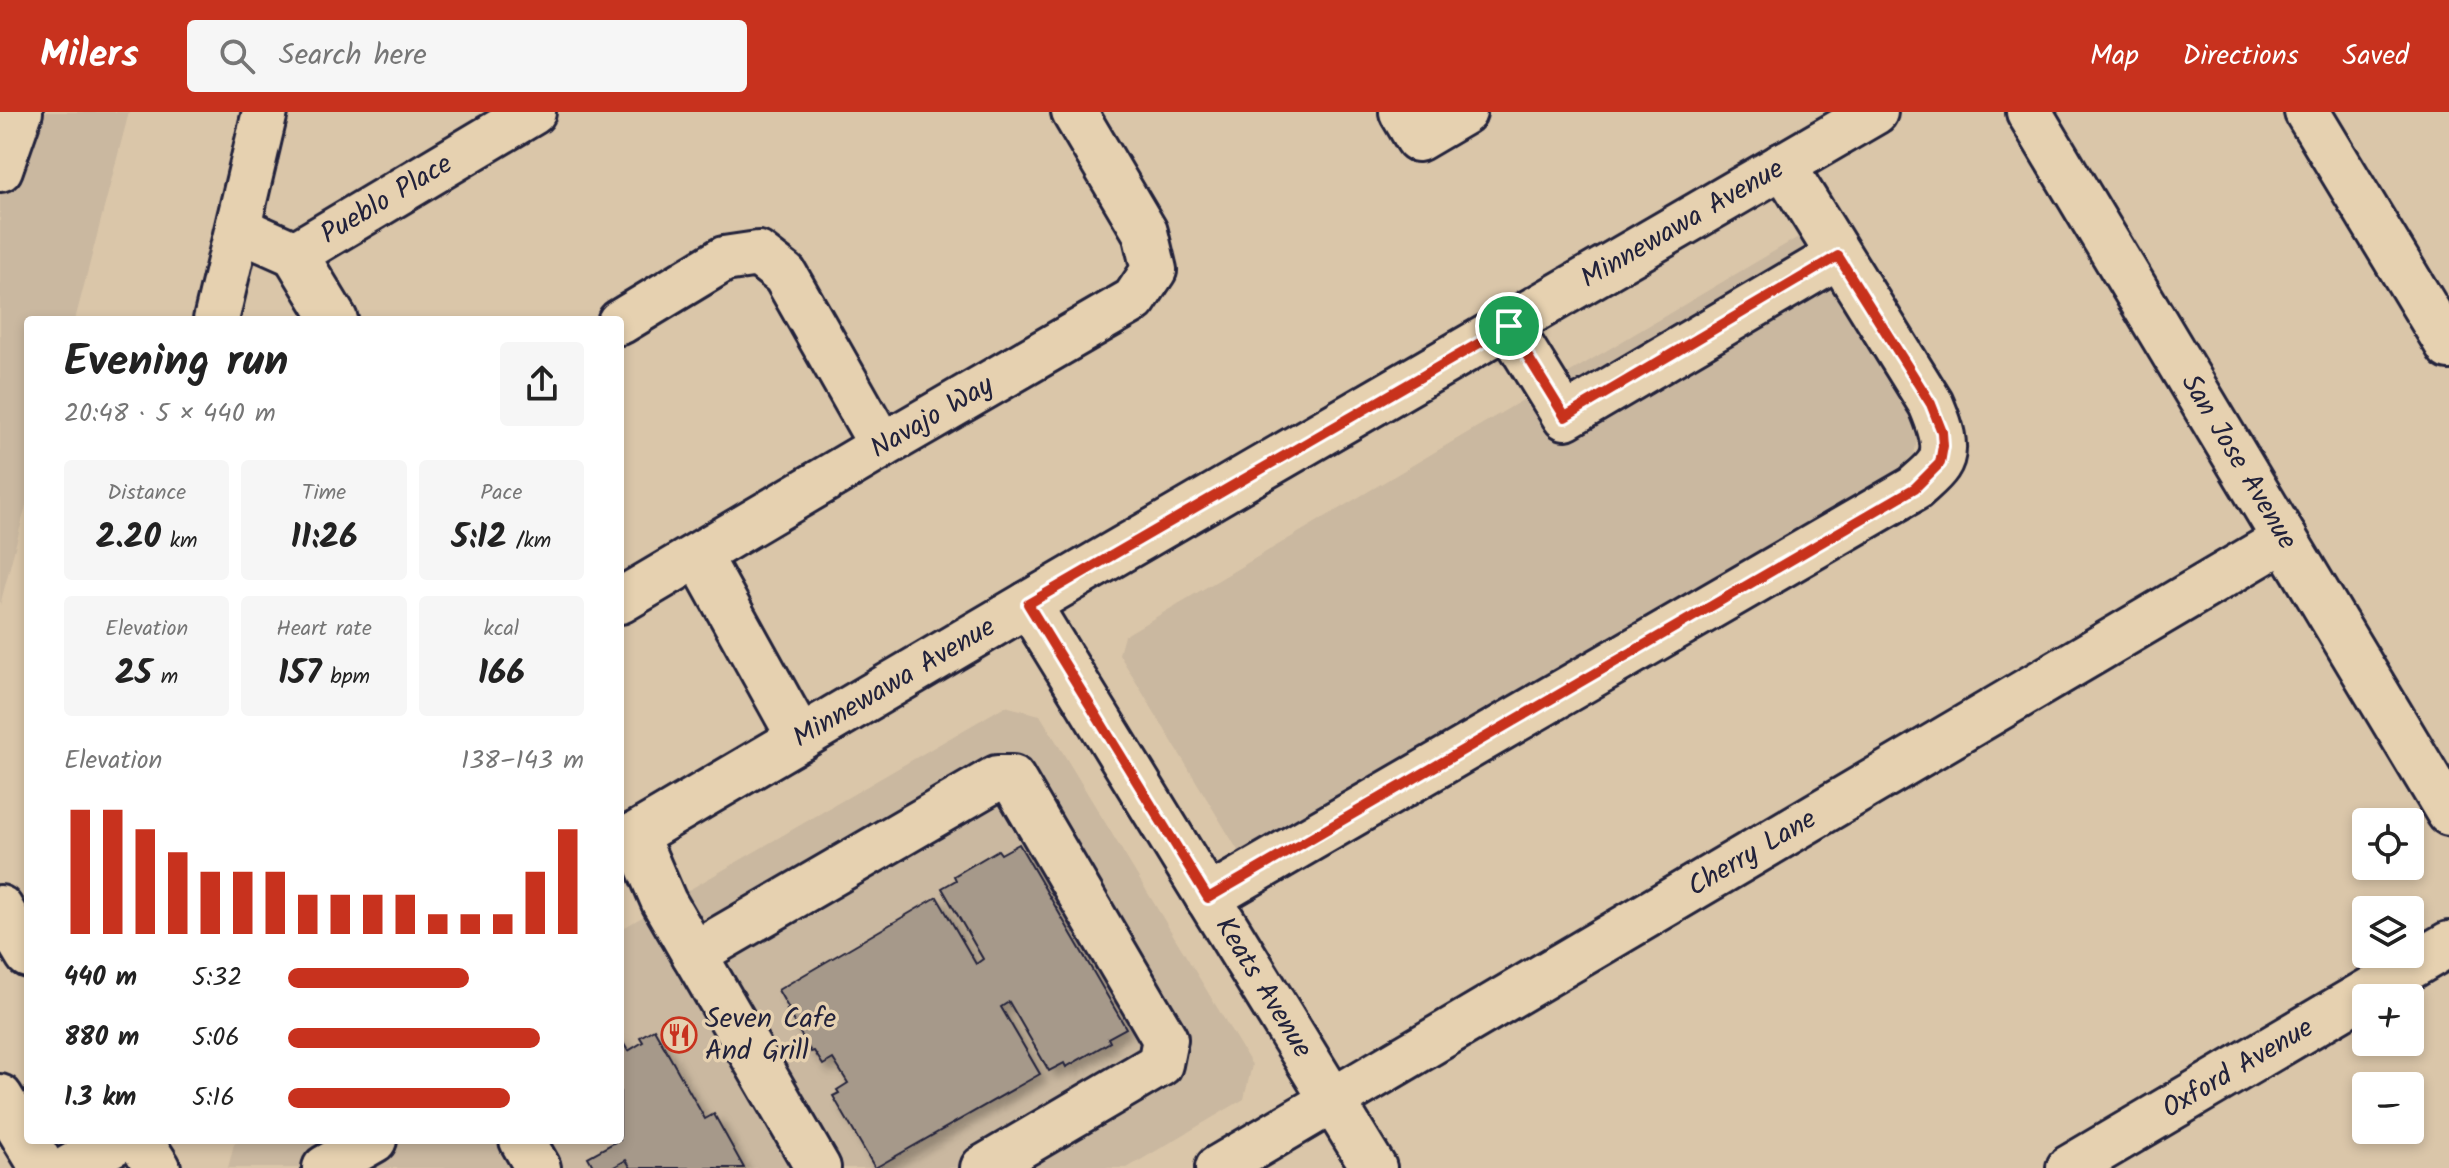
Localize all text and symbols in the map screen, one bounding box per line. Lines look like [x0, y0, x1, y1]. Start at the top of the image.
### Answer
search box [187, 20, 747, 92]
text: Milers [40, 26, 139, 86]
text: Search here [279, 32, 427, 80]
icon: search [215, 34, 259, 78]
text: Map [2090, 34, 2139, 79]
text: Directions [2183, 34, 2299, 79]
text: Saved [2343, 34, 2409, 79]
street label: Pueblo Place [312, 142, 462, 256]
street label: Minnewawa Avenue [1572, 147, 1793, 301]
pin [1475, 292, 1543, 360]
icon: arrive [1487, 304, 1531, 348]
text: Evening run [64, 328, 288, 398]
button: share [500, 342, 584, 426]
street label: Navajo Way [861, 363, 1003, 471]
street label: San Jose Avenue [2168, 365, 2309, 559]
text: 20:48 · 5 × 440 m [64, 393, 276, 435]
text: Distance [107, 476, 186, 511]
text: Time [302, 476, 346, 511]
text: Pace [480, 476, 522, 511]
text: 2.20 [96, 511, 161, 565]
text: 11:26 [290, 511, 358, 565]
text: 5:12 [451, 511, 507, 565]
text: km [161, 524, 198, 559]
text: /km [507, 524, 551, 559]
street label: Minnewawa Avenue [784, 605, 1005, 760]
text: Elevation [105, 612, 188, 647]
text: Heart rate [276, 612, 372, 647]
text: kcal [483, 612, 519, 647]
text: 25 [115, 647, 152, 701]
text: 157 [278, 647, 322, 701]
text: 166 [478, 647, 525, 701]
text: m [152, 660, 178, 695]
text: bpm [322, 660, 370, 695]
text: Elevation [64, 740, 162, 782]
text: 138–143 m [461, 740, 584, 782]
street label: Cherry Lane [1679, 797, 1826, 909]
map controls [2352, 808, 2424, 1144]
button: locate [2352, 808, 2424, 880]
button: layers [2352, 896, 2424, 968]
street label: Keats Avenue [1203, 908, 1324, 1067]
text: 440 m [64, 957, 137, 999]
text: 5:32 [192, 957, 242, 999]
button: + [2352, 984, 2424, 1056]
place label: Seven Cafe And Grill [705, 997, 836, 1074]
street label: Oxford Avenue [2153, 1006, 2323, 1131]
restaurant icon: Seven Cafe And Grill [660, 1016, 698, 1054]
text: 880 m [64, 1017, 139, 1059]
text: 5:06 [192, 1017, 240, 1059]
button: − [2352, 1072, 2424, 1144]
text: 1.3 km [64, 1077, 136, 1119]
text: 5:16 [192, 1077, 235, 1119]

